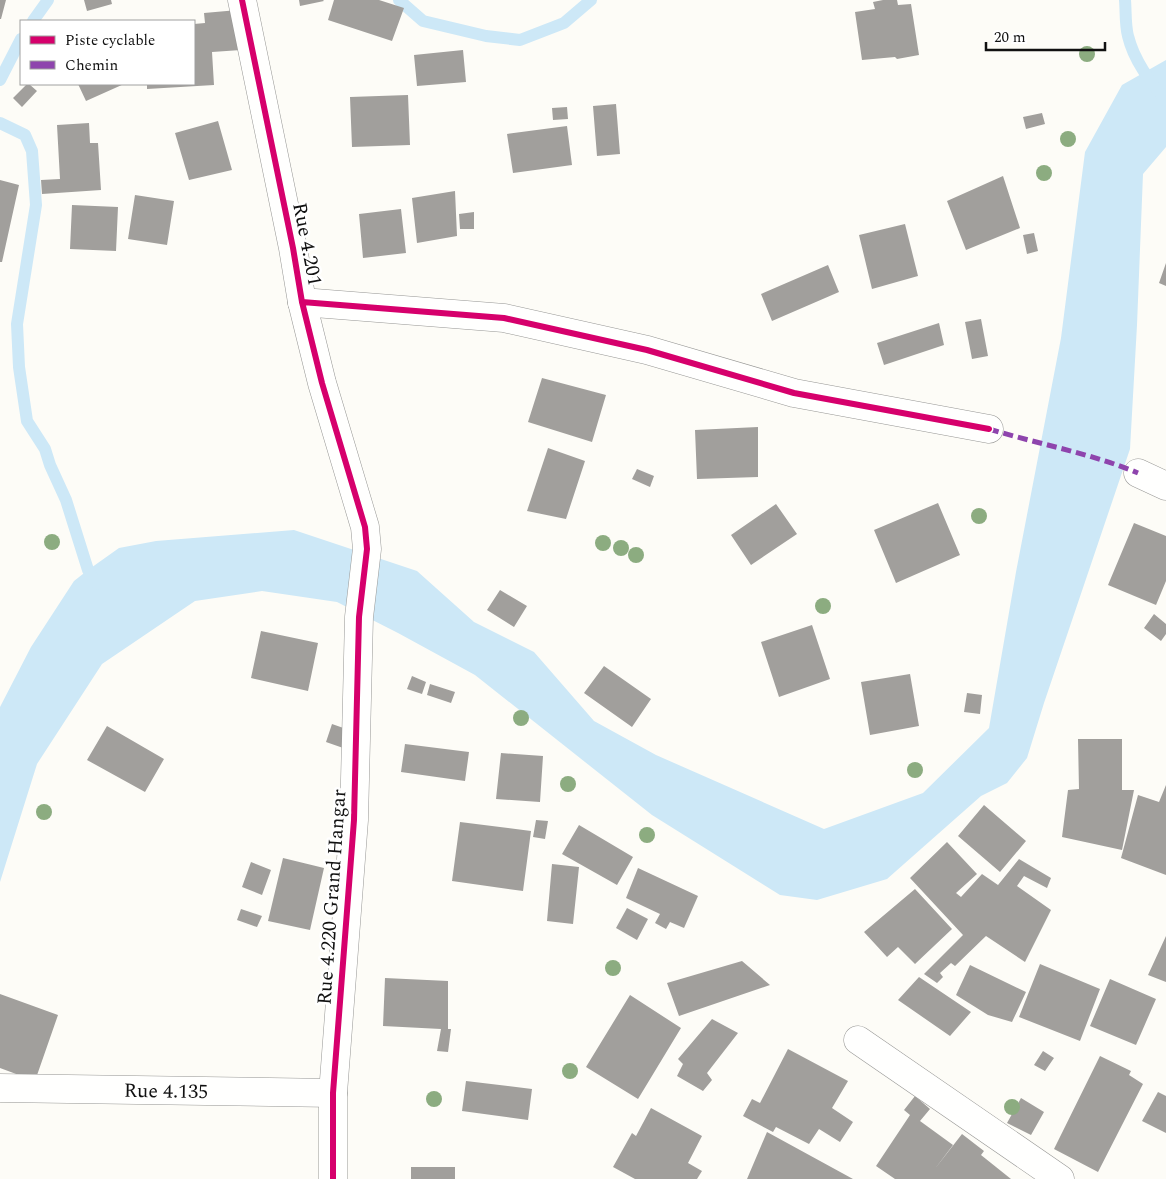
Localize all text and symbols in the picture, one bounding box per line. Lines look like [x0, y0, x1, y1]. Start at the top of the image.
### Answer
legend [20, 20, 195, 85]
scale bar [986, 20, 1105, 52]
text: 20 m [994, 26, 1026, 49]
text: Piste cyclable [65, 29, 155, 52]
text: Chemin [65, 54, 118, 77]
street label: Rue 4.201 [284, 200, 330, 288]
street label: Rue 4.220 Grand Hangar [309, 788, 355, 1006]
street label: Rue 4.135 [124, 1076, 208, 1107]

